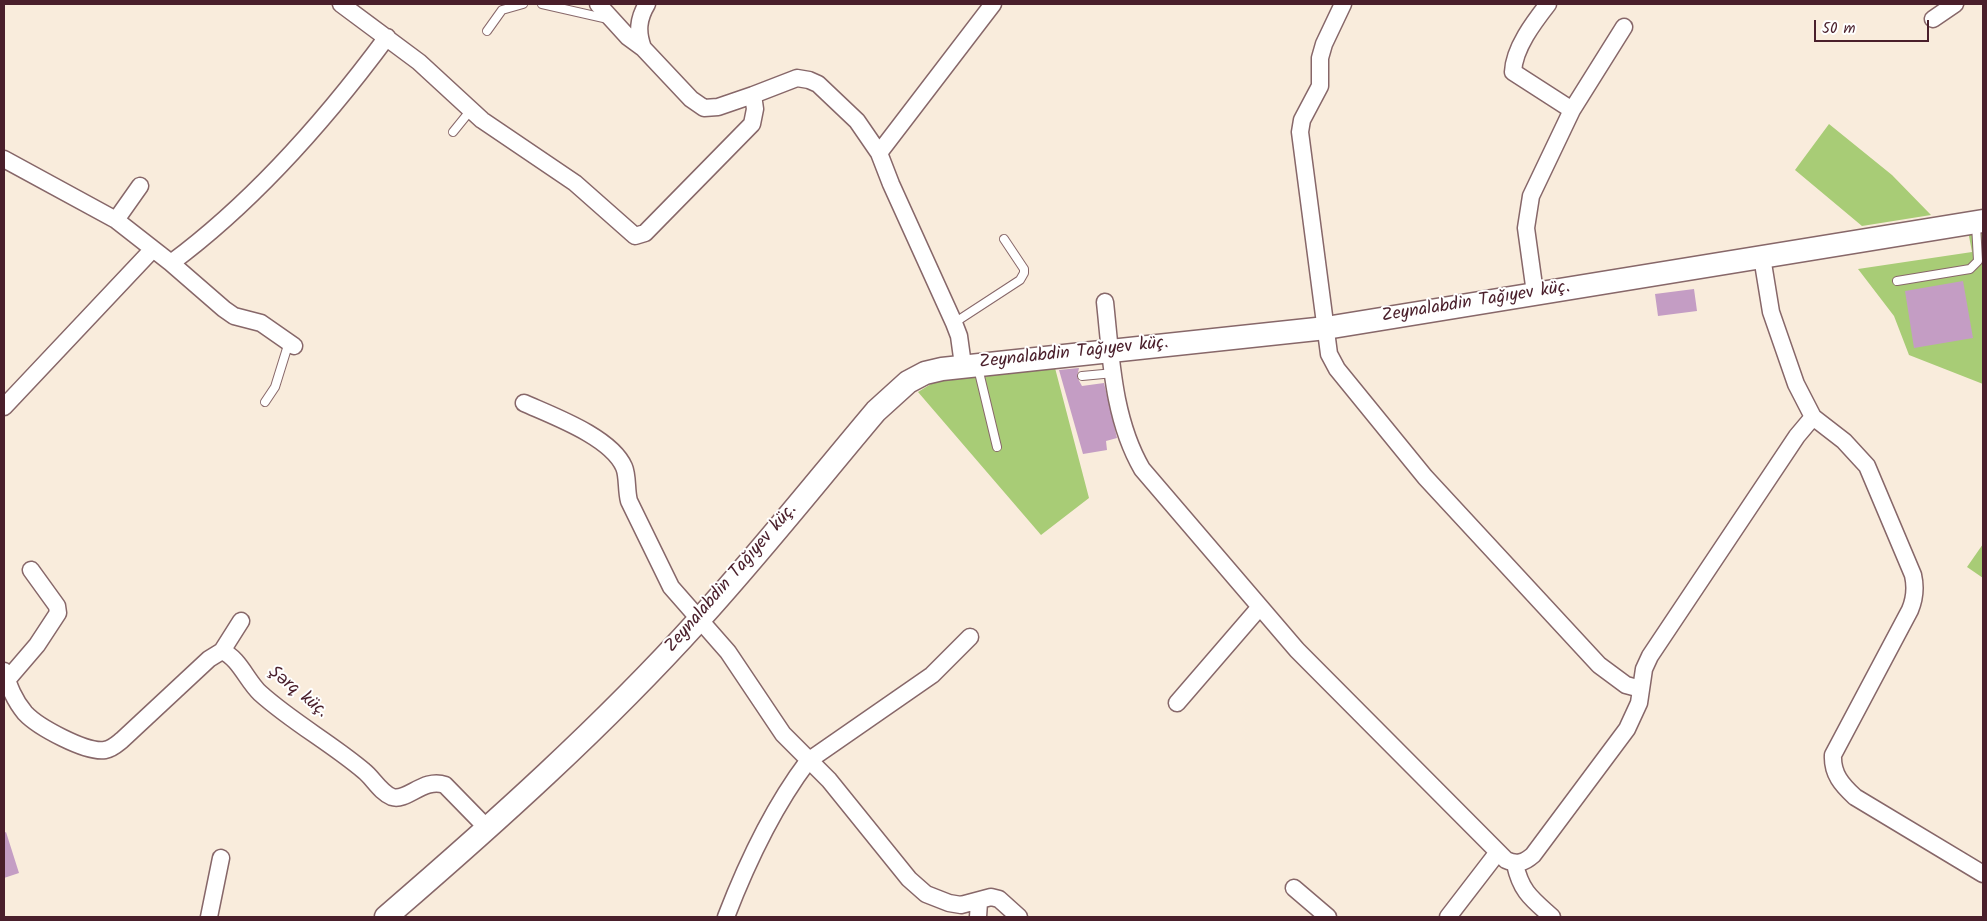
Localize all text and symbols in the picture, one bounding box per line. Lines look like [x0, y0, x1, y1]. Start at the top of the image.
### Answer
scale bar [1817, 10, 1932, 42]
text: 50 m [1822, 17, 1856, 41]
street label: Zeynalabdin Tağıyev küç. [1380, 277, 1572, 329]
street label: Zeynalabdin Tağıyev küç. [978, 333, 1170, 375]
street label: Zeynalabdin Tağıyev küç. [661, 500, 803, 658]
street label: Şərq küç. [263, 662, 331, 724]

